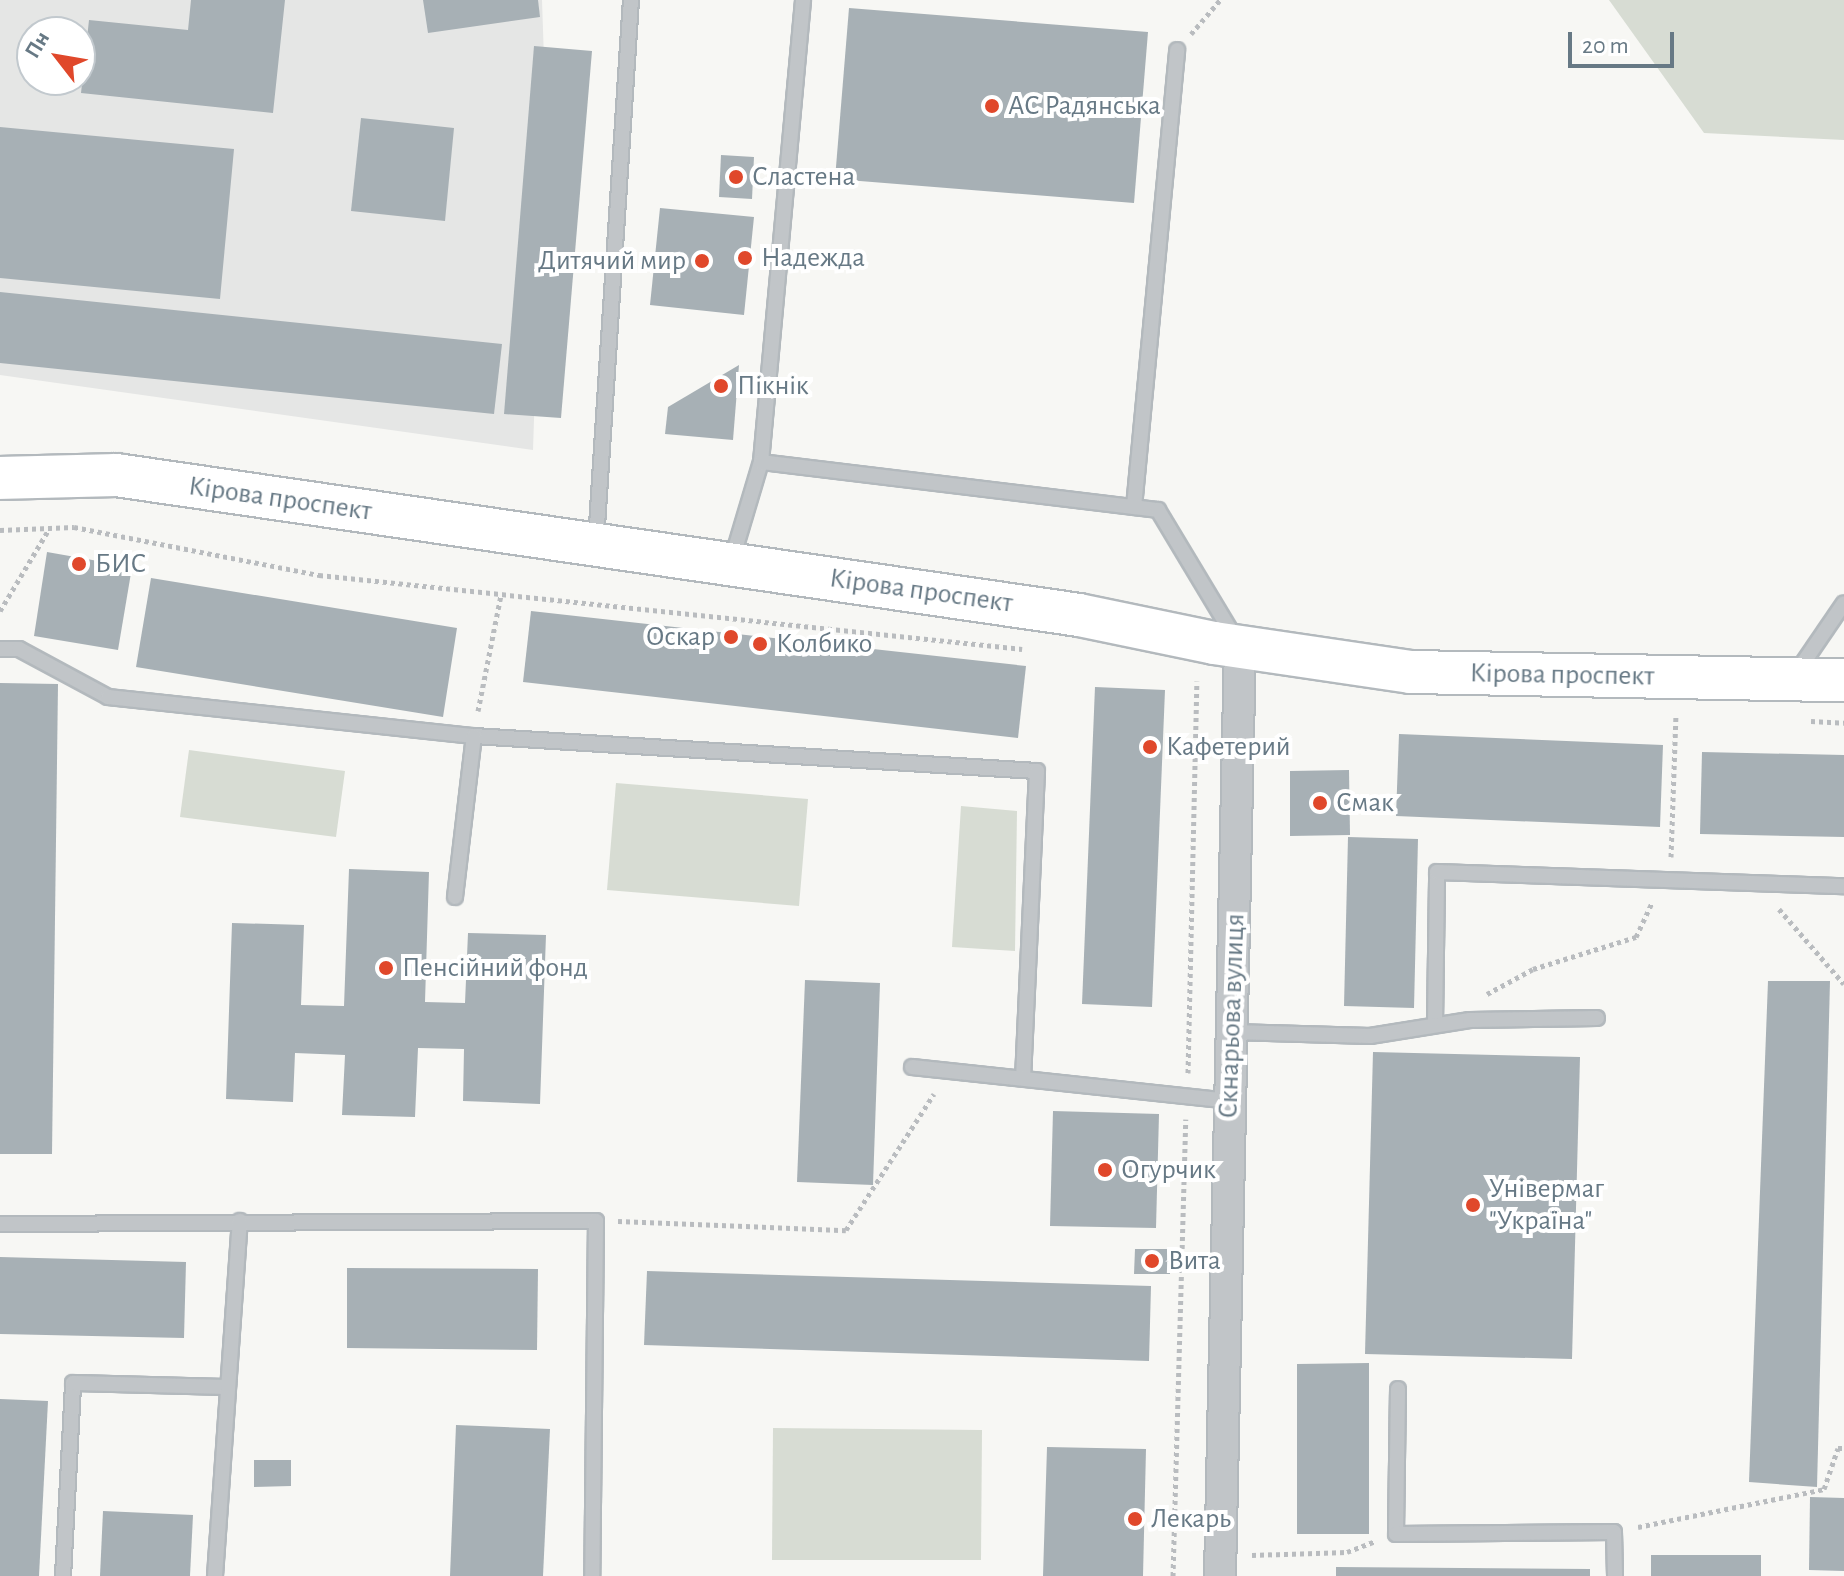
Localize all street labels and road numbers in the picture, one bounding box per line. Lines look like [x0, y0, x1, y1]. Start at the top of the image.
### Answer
street label: Кірова проспект [186, 470, 374, 528]
street label: Кірова проспект [827, 562, 1015, 620]
street label: Кірова проспект [1469, 657, 1655, 693]
street label: Скнарьова вулиця [1212, 913, 1252, 1119]

